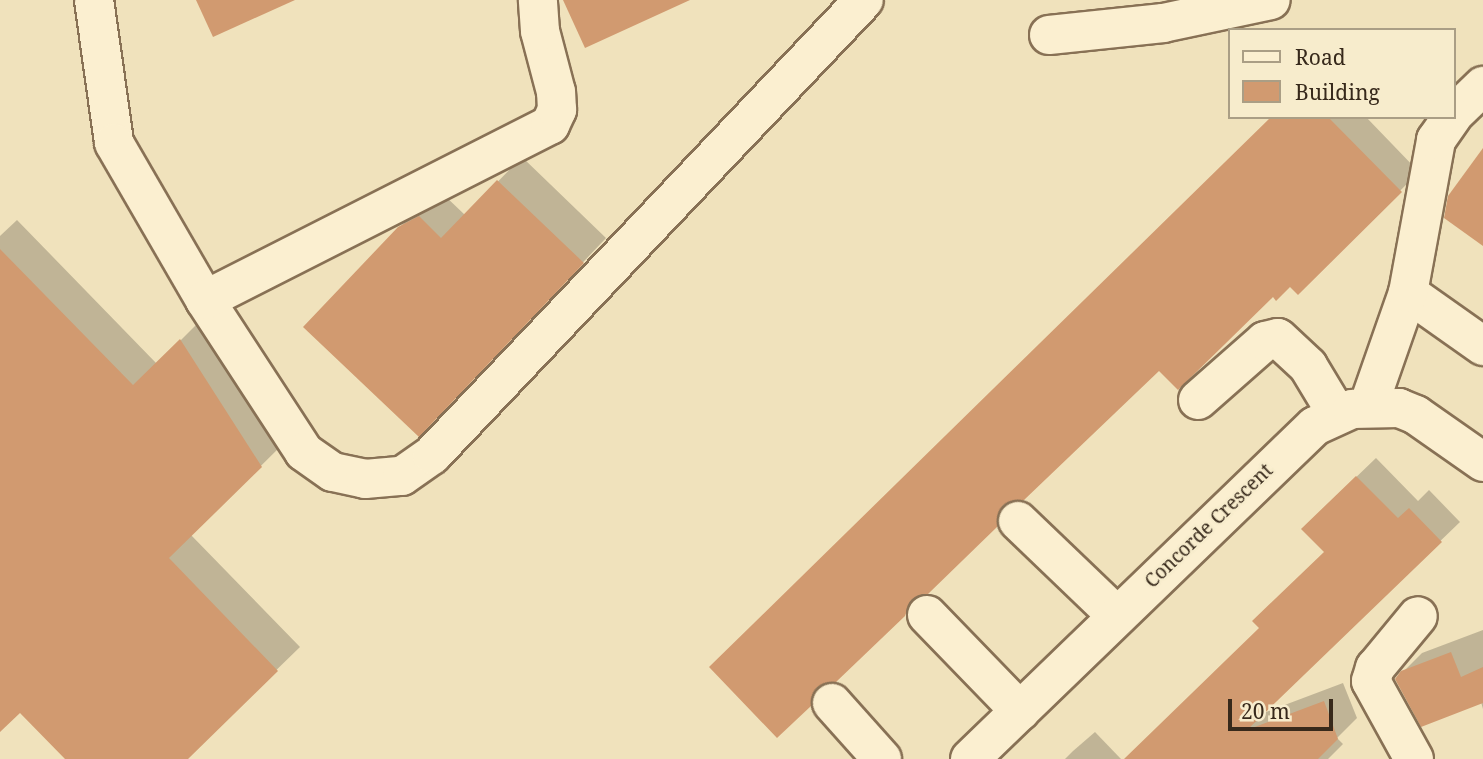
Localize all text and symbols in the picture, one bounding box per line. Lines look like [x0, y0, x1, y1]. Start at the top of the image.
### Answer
legend [1228, 28, 1455, 119]
text: Road [1295, 43, 1346, 71]
text: Building [1295, 78, 1380, 106]
street label: Concorde Crescent [1140, 459, 1278, 593]
scale bar [1231, 686, 1336, 730]
text: 20 m [1241, 697, 1290, 725]

